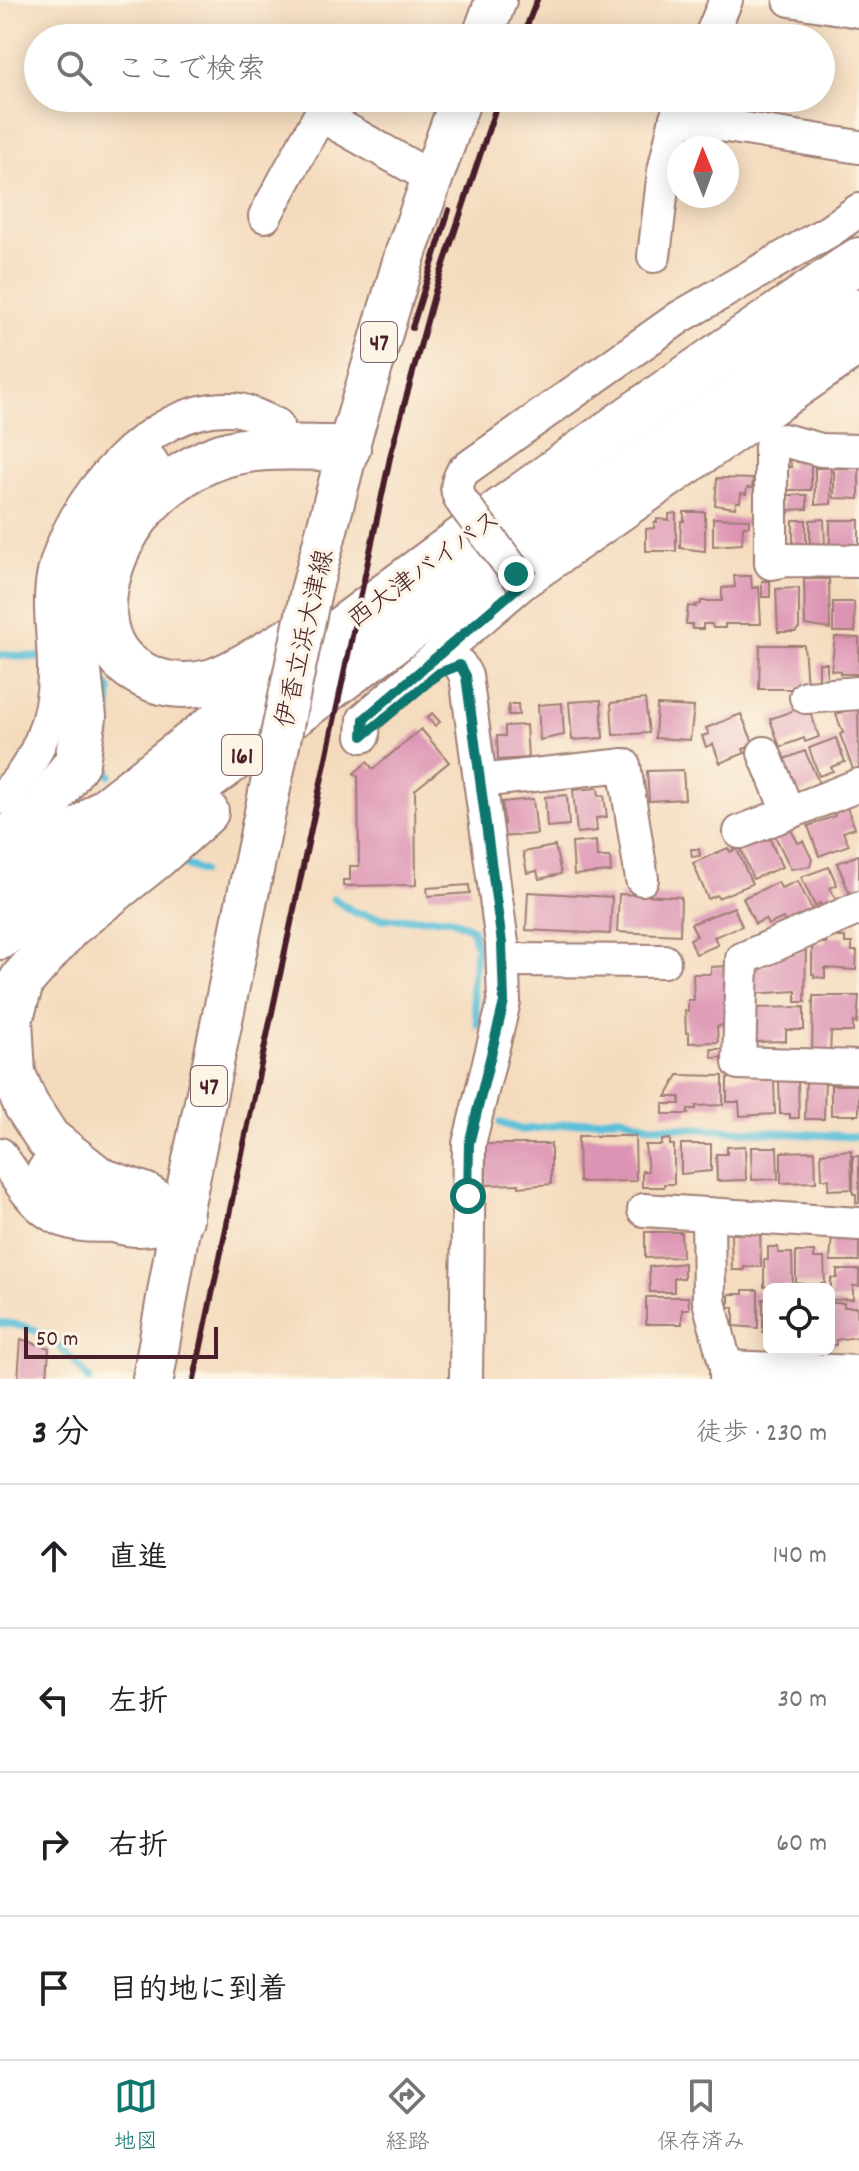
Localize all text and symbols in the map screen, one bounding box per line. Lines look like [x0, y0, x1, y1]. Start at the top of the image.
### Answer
search box [24, 24, 835, 112]
icon: search [52, 46, 96, 90]
text: ここで検索 [116, 51, 266, 94]
north arrow [667, 136, 739, 208]
road number: 47 [361, 322, 397, 362]
street label: 西大津バイパス [341, 503, 509, 639]
street label: 伊香立浜大津線 [268, 546, 345, 732]
route end [498, 556, 534, 592]
road number: 161 [222, 735, 262, 775]
road number: 47 [191, 1066, 227, 1106]
route start [450, 1178, 486, 1214]
map controls [763, 1283, 835, 1355]
button: locate [763, 1283, 835, 1355]
scale bar [24, 1323, 218, 1359]
text: 50 m [36, 1325, 78, 1356]
text: 3 分 [32, 1411, 89, 1460]
text: 徒歩 · 230 m [696, 1416, 827, 1453]
icon: ahead [32, 1534, 76, 1578]
text: 140 m [773, 1538, 827, 1575]
text: 直進 [108, 1539, 168, 1582]
icon: left [32, 1678, 76, 1722]
text: 30 m [777, 1682, 827, 1719]
text: 左折 [108, 1683, 168, 1726]
icon: right [32, 1822, 76, 1866]
text: 60 m [776, 1826, 827, 1863]
text: 右折 [108, 1827, 168, 1870]
icon: arrive [32, 1966, 76, 2010]
text: 目的地に到着 [108, 1971, 288, 2014]
tab: 地図 [114, 2074, 158, 2159]
tab: 経路 [385, 2074, 429, 2159]
tab: 保存済み [657, 2074, 745, 2159]

